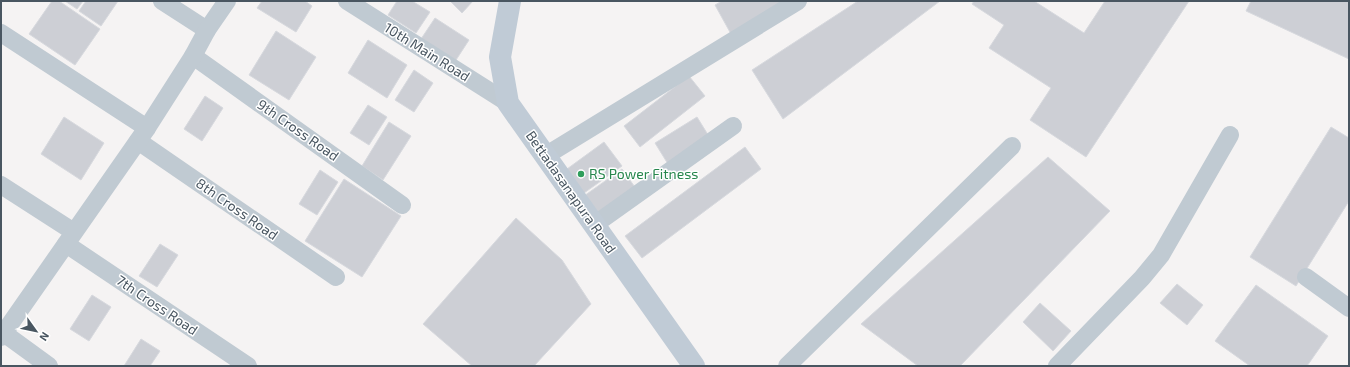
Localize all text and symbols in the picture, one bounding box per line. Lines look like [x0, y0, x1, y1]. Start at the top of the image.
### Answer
street label: 10th Main Road [381, 19, 473, 85]
street label: 9th Cross Road [254, 95, 342, 164]
street label: Bettadasanapura Road [523, 127, 620, 256]
place label: RS Power Fitness [589, 165, 698, 182]
marker: RS Power Fitness [576, 169, 586, 179]
street label: 8th Cross Road [193, 174, 282, 243]
street label: 7th Cross Road [113, 271, 201, 338]
north arrow [16, 311, 56, 351]
text: N [37, 330, 52, 344]

